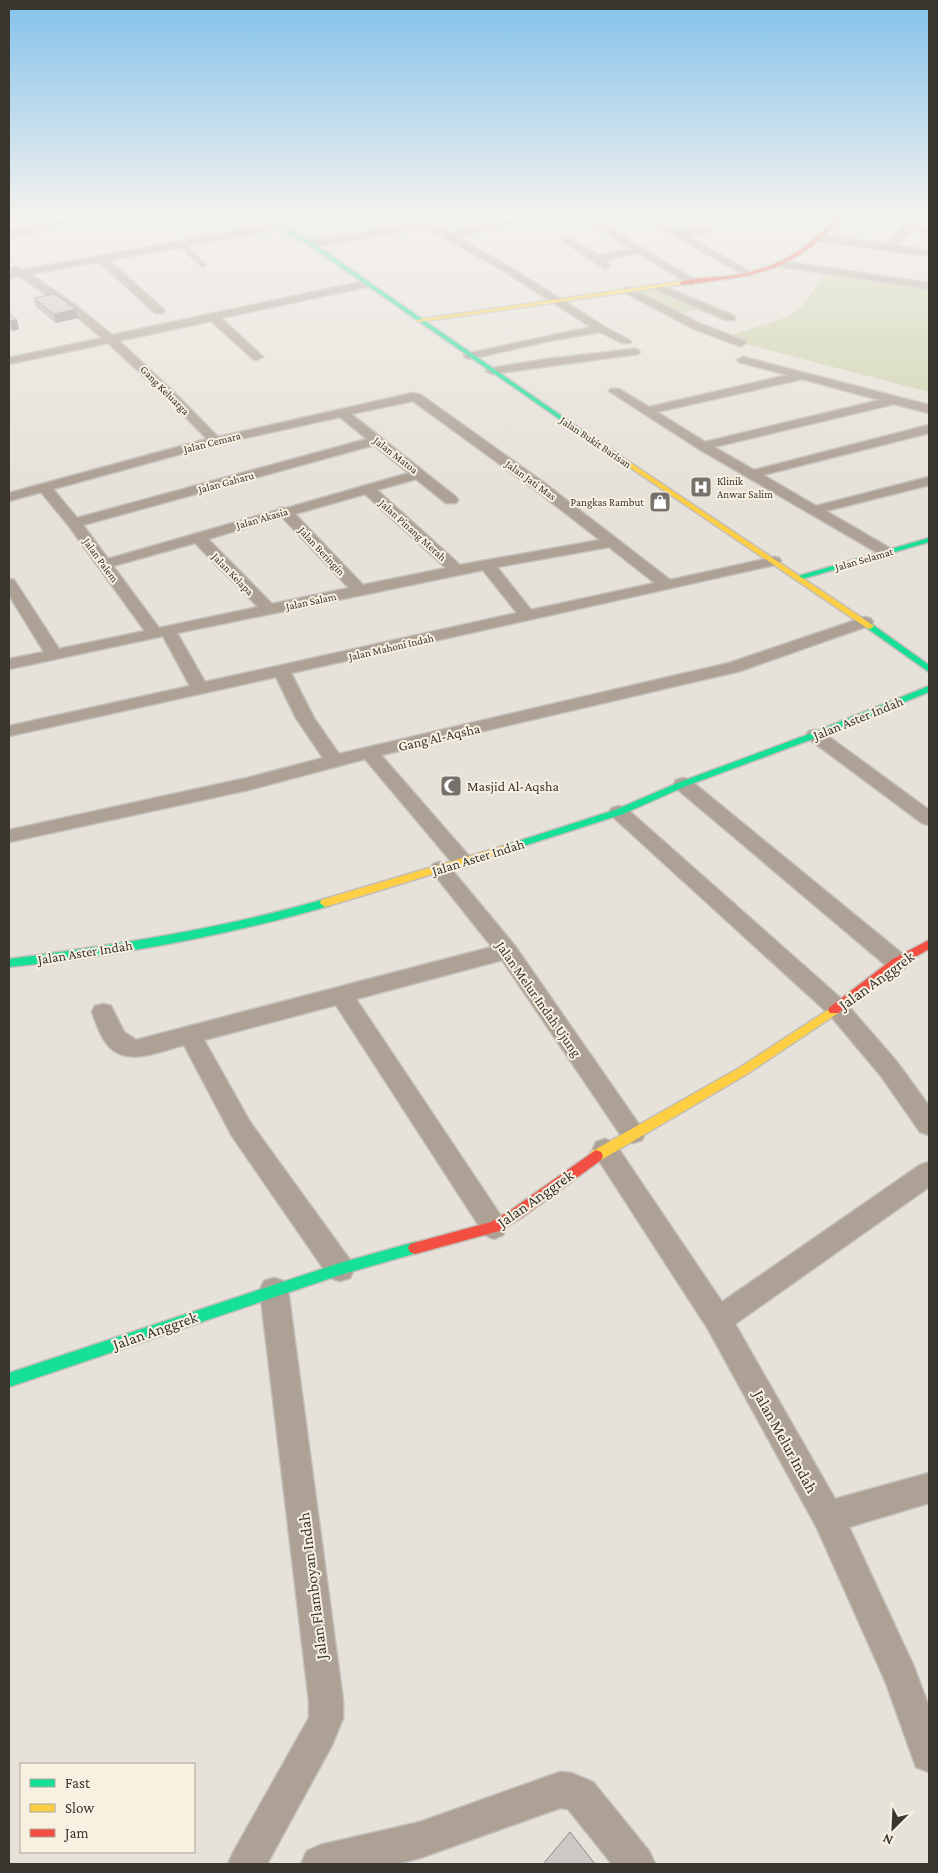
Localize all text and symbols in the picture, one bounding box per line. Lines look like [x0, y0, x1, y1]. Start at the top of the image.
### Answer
street label: Gang Keluarga [137, 363, 192, 418]
street label: Jalan Bukit Barisan [557, 413, 634, 471]
street label: Jalan Cemara [181, 429, 242, 456]
street label: Jalan Matoa [370, 433, 420, 477]
street label: Jalan Jati Mas [502, 457, 559, 503]
street label: Jalan Gaharu [196, 469, 256, 496]
hospital icon: Klinik Anwar Salim [689, 475, 713, 499]
place label: Klinik Anwar Salim [717, 475, 773, 500]
shop icon: Pangkas Rambut [648, 490, 672, 514]
street label: Jalan Pinang Merah [376, 496, 449, 564]
place label: Pangkas Rambut [571, 496, 644, 509]
street label: Jalan Akasia [234, 505, 289, 532]
street label: Jalan Beringin [295, 524, 348, 578]
street label: Jalan Palem [80, 535, 121, 585]
street label: Jalan Selamat [833, 545, 895, 574]
street label: Jalan Kelapa [208, 550, 256, 598]
street label: Jalan Salam [284, 590, 338, 613]
street label: Jalan Mahoni Indah [346, 631, 435, 664]
street label: Jalan Aster Indah [809, 692, 906, 744]
street label: Gang Al-Aqsha [396, 720, 482, 754]
mosque icon: Masjid Al-Aqsha [439, 774, 463, 798]
place label: Masjid Al-Aqsha [467, 778, 560, 795]
street label: Jalan Aster Indah [428, 835, 527, 879]
street label: Jalan Aster Indah [34, 937, 134, 968]
street label: Jalan Melur Indah Ujung [491, 937, 585, 1061]
street label: Jalan Anggrek [834, 947, 918, 1015]
street label: Jalan Anggrek [493, 1166, 577, 1233]
street label: Jalan Anggrek [109, 1308, 200, 1355]
street label: Jalan Melur Indah [748, 1385, 821, 1496]
street label: Jalan Flamboyan Indah [295, 1511, 331, 1662]
legend [20, 1763, 195, 1853]
text: Fast [65, 1775, 91, 1791]
text: Slow [65, 1800, 95, 1816]
north arrow [868, 1803, 918, 1853]
text: Jam [63, 1825, 88, 1842]
text: N [880, 1830, 895, 1849]

